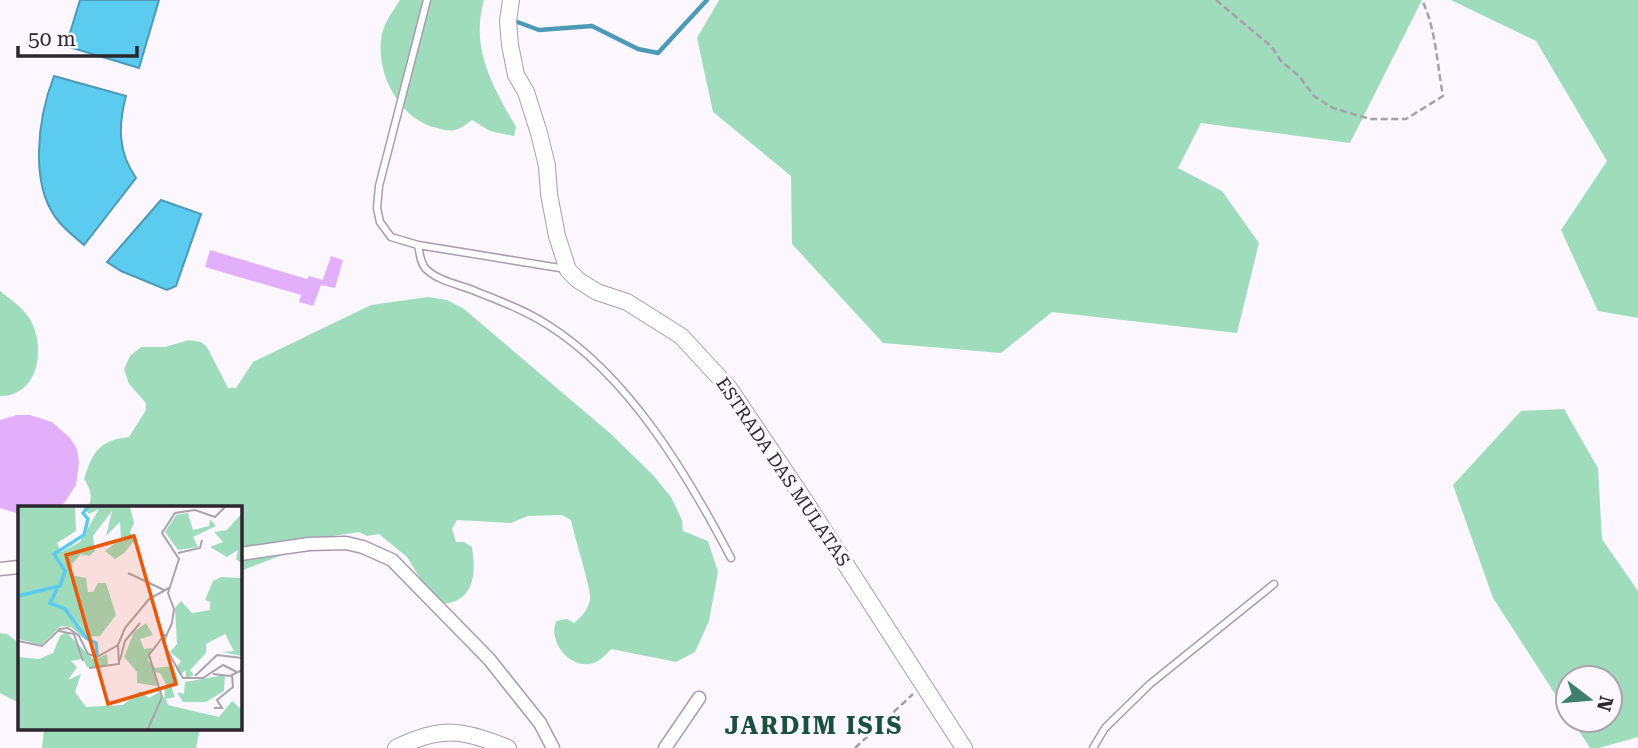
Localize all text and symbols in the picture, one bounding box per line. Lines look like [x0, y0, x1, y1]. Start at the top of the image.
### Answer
scale bar [18, 14, 136, 58]
text: 50 m [28, 27, 76, 51]
street label: ESTRADA DAS MULATAS [712, 373, 855, 570]
inset map [18, 506, 242, 730]
north arrow [1554, 664, 1624, 734]
text: N [1592, 693, 1618, 714]
district label: JARDIM ISIS [725, 712, 903, 740]

